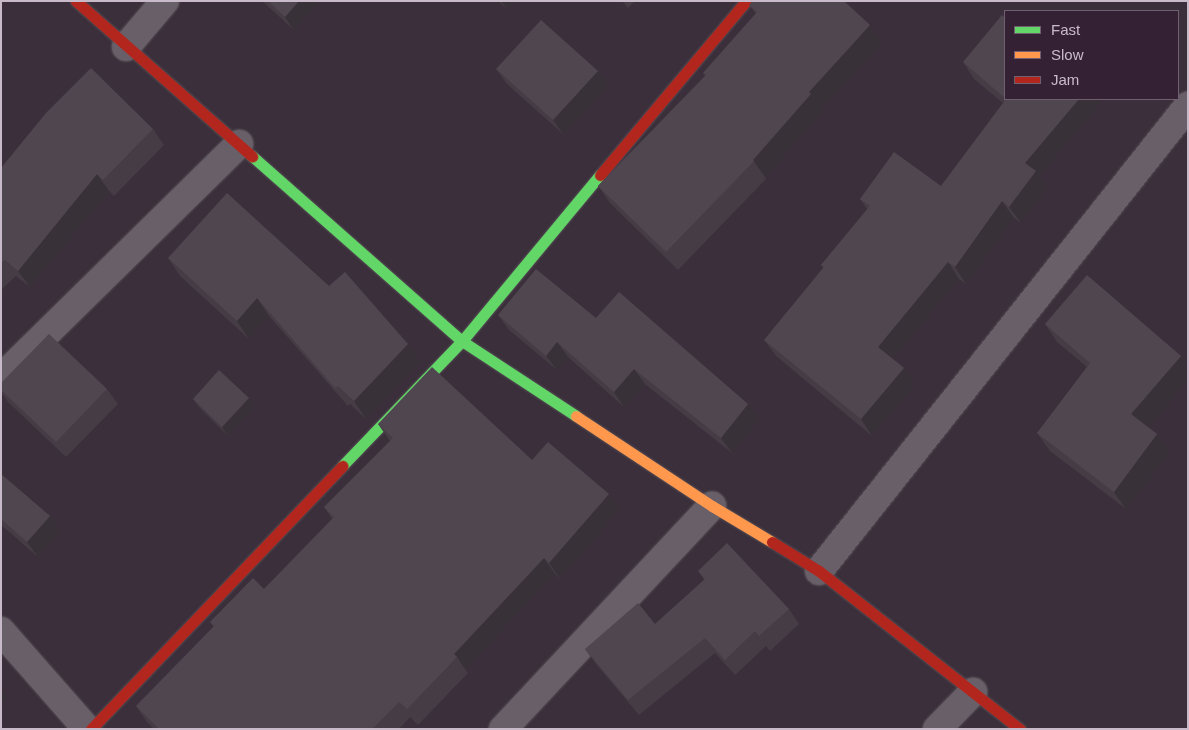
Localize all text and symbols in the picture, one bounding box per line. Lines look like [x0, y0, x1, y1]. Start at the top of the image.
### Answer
legend [1004, 10, 1179, 100]
text: Fast [1051, 21, 1080, 38]
text: Slow [1051, 46, 1084, 63]
text: Jam [1051, 71, 1079, 88]

